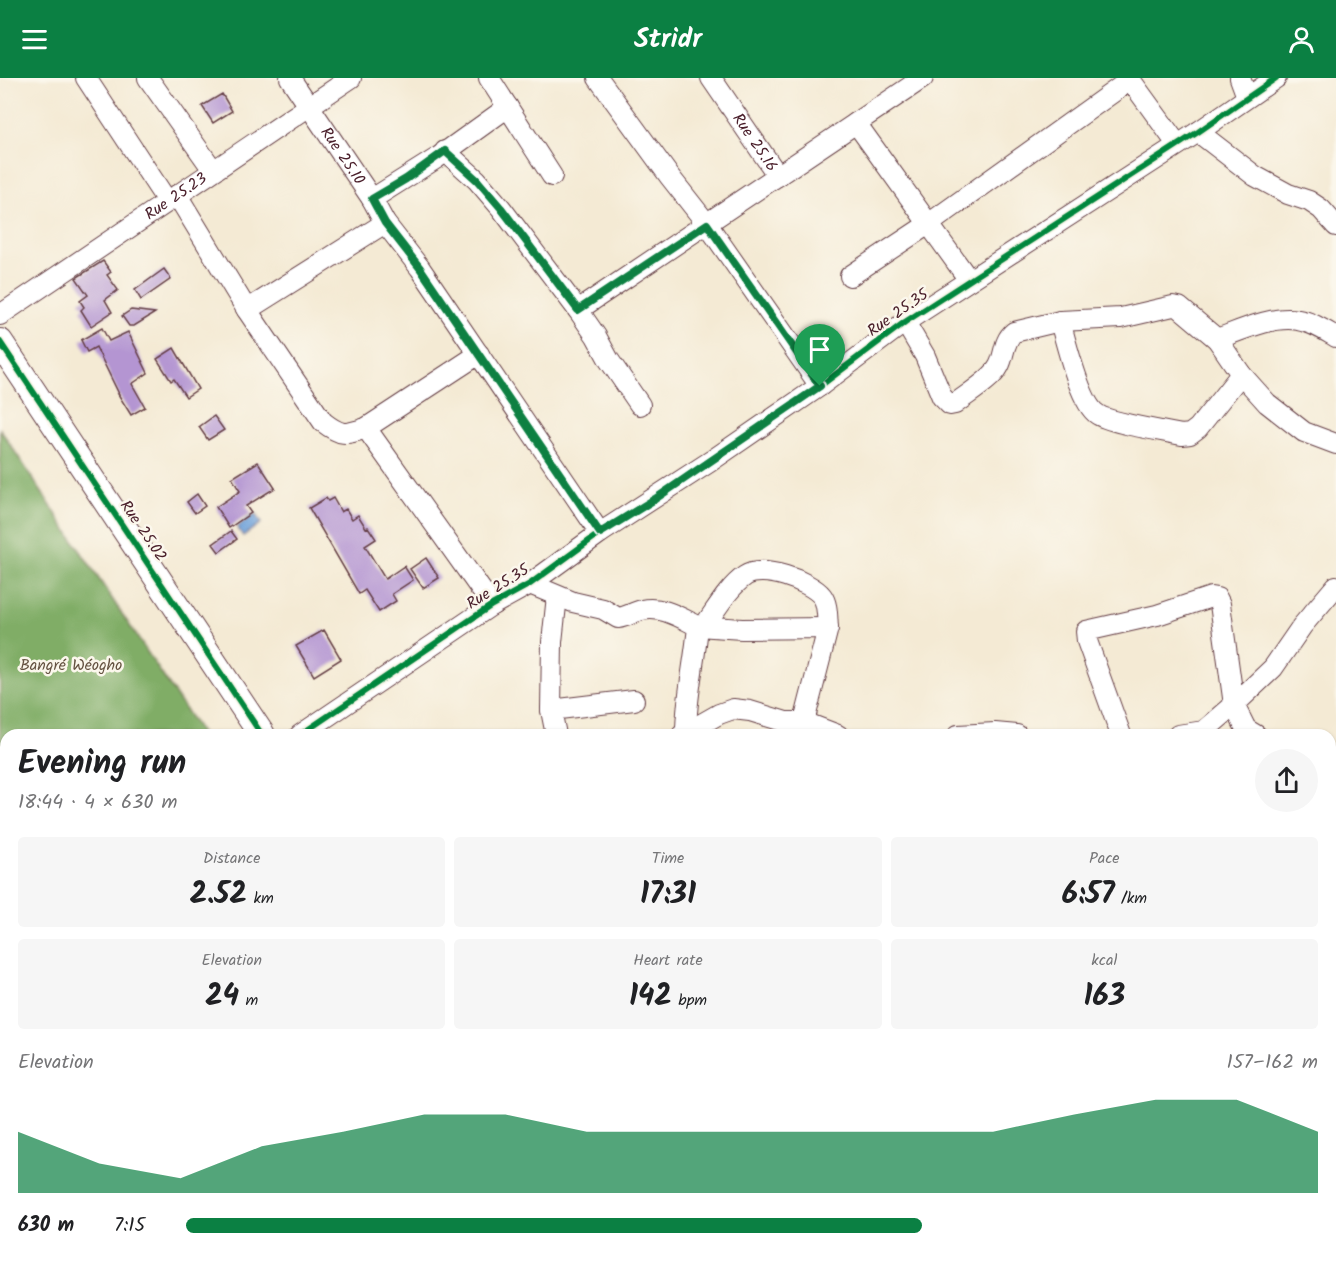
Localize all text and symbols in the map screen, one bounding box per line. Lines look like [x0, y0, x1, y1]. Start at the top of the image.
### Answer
text: Stridr [634, 18, 702, 61]
icon: menu [18, 23, 51, 56]
icon: person [1285, 23, 1318, 56]
street label: Rue 25.16 [726, 108, 784, 177]
street label: Rue 25.10 [314, 122, 371, 190]
street label: Rue 25.23 [139, 166, 212, 227]
street label: Rue 25.35 [862, 282, 935, 343]
pin [794, 324, 845, 386]
icon: arrive [803, 333, 836, 366]
street label: Rue 25.02 [113, 495, 173, 567]
street label: Rue 25.35 [462, 557, 536, 616]
park label: Bangré Wéogho [20, 653, 122, 678]
text: Evening run [18, 738, 186, 791]
button: share [1255, 749, 1318, 812]
text: 18:44 · 4 × 630 m [18, 787, 177, 819]
text: Distance [203, 846, 260, 871]
text: Time [652, 846, 684, 871]
text: Pace [1089, 846, 1120, 871]
text: 2.52 [190, 871, 247, 919]
text: 17:31 [640, 871, 696, 919]
text: 6:57 [1062, 871, 1115, 919]
text: km [247, 886, 274, 911]
text: /km [1115, 886, 1147, 911]
text: Elevation [201, 948, 262, 973]
text: Heart rate [633, 948, 703, 973]
text: kcal [1091, 948, 1117, 973]
text: 24 [205, 973, 239, 1021]
text: 142 [629, 973, 672, 1021]
text: 163 [1083, 973, 1125, 1021]
text: m [239, 988, 258, 1013]
text: bpm [672, 988, 707, 1013]
text: Elevation [18, 1047, 94, 1079]
text: 157–162 m [1227, 1047, 1318, 1079]
text: 630 m [18, 1210, 74, 1242]
text: 7:15 [114, 1210, 145, 1242]

